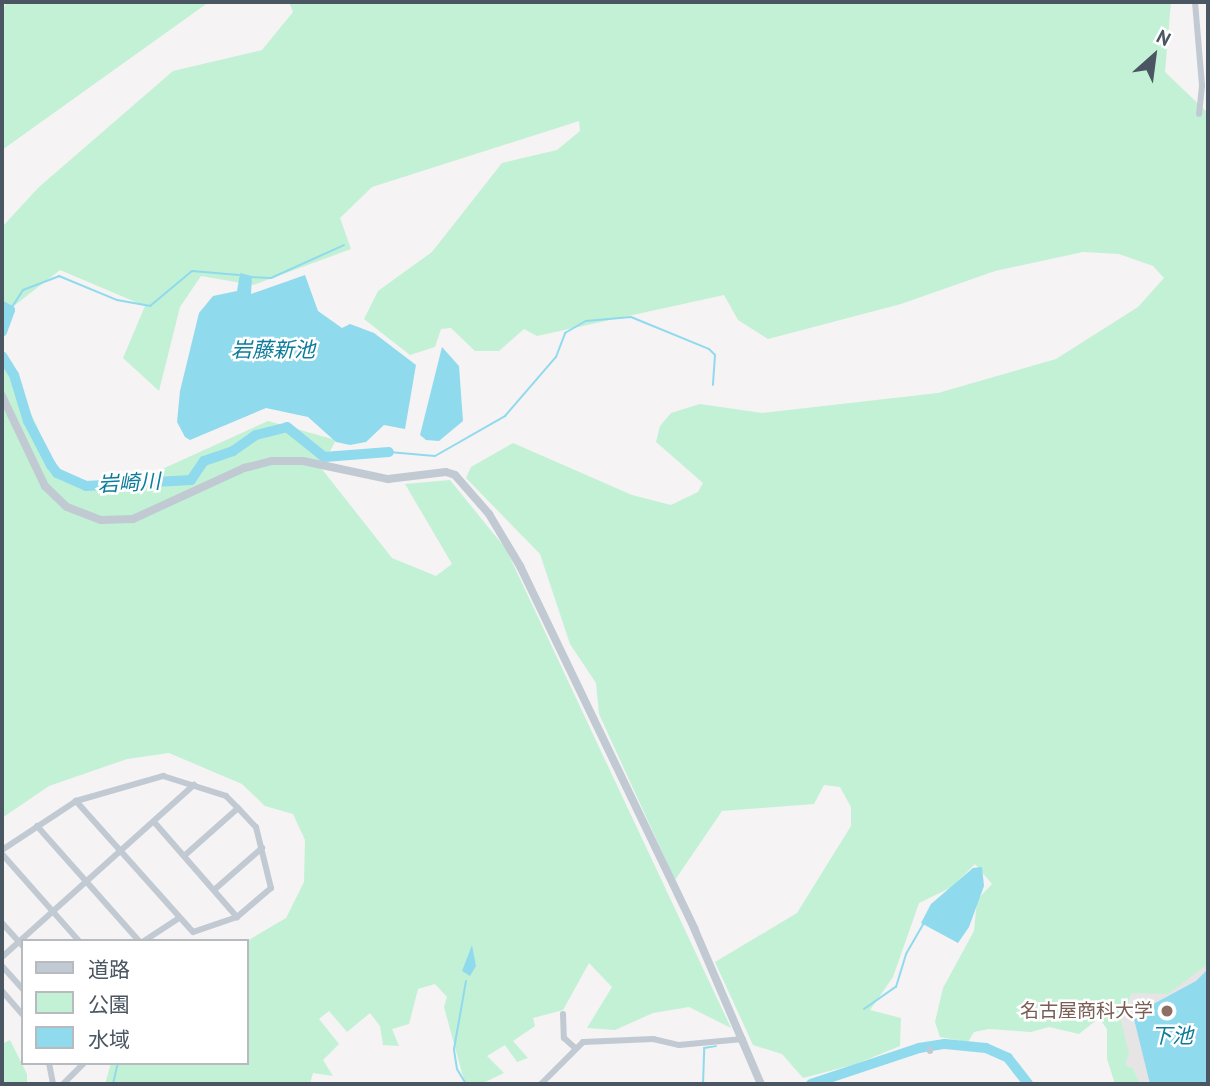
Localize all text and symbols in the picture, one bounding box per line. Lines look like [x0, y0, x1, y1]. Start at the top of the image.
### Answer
north arrow [1119, 21, 1189, 91]
text: N [1153, 24, 1175, 51]
water label: 岩藤新池 [231, 337, 315, 363]
water label: 岩崎川 [97, 469, 161, 497]
legend [21, 939, 248, 1065]
text: 道路 [88, 956, 130, 983]
text: 公園 [88, 991, 130, 1018]
place label: 名古屋商科大学 [1020, 1000, 1153, 1022]
marker: 名古屋商科大学 [1159, 1003, 1175, 1019]
water label: 下池 [1151, 1023, 1193, 1049]
text: 水域 [88, 1026, 130, 1053]

